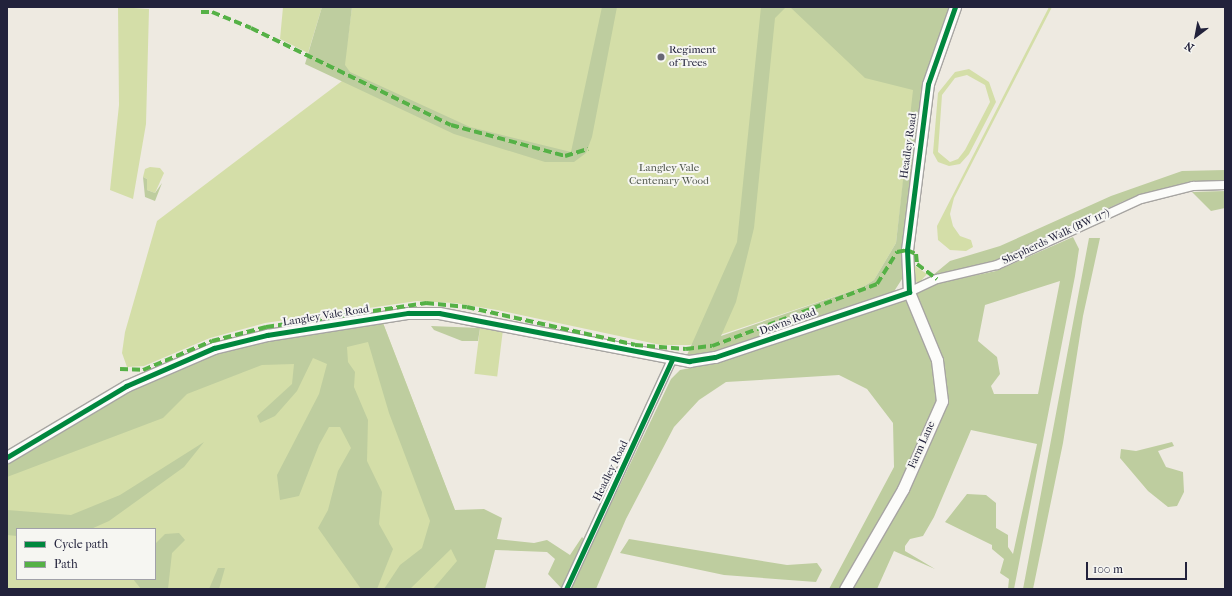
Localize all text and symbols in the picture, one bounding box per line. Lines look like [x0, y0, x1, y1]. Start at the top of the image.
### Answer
north arrow [1176, 16, 1216, 56]
text: N [1182, 39, 1196, 54]
place label: Regiment of Trees [669, 44, 716, 70]
marker: Regiment of Trees [656, 52, 666, 62]
street label: Headley Road [898, 112, 920, 180]
park label: Langley Vale Centenary Wood [629, 162, 709, 188]
street label: Shepherds Walk (BW 117) [1000, 206, 1112, 268]
street label: Langley Vale Road [282, 303, 370, 329]
street label: Downs Road [758, 306, 818, 338]
street label: Farm Lane [906, 419, 938, 471]
street label: Headley Road [591, 438, 631, 504]
legend [16, 528, 156, 580]
text: Cycle path [54, 537, 108, 551]
scale bar [1088, 554, 1189, 580]
text: Path [54, 557, 78, 571]
text: 100 m [1093, 562, 1123, 576]

